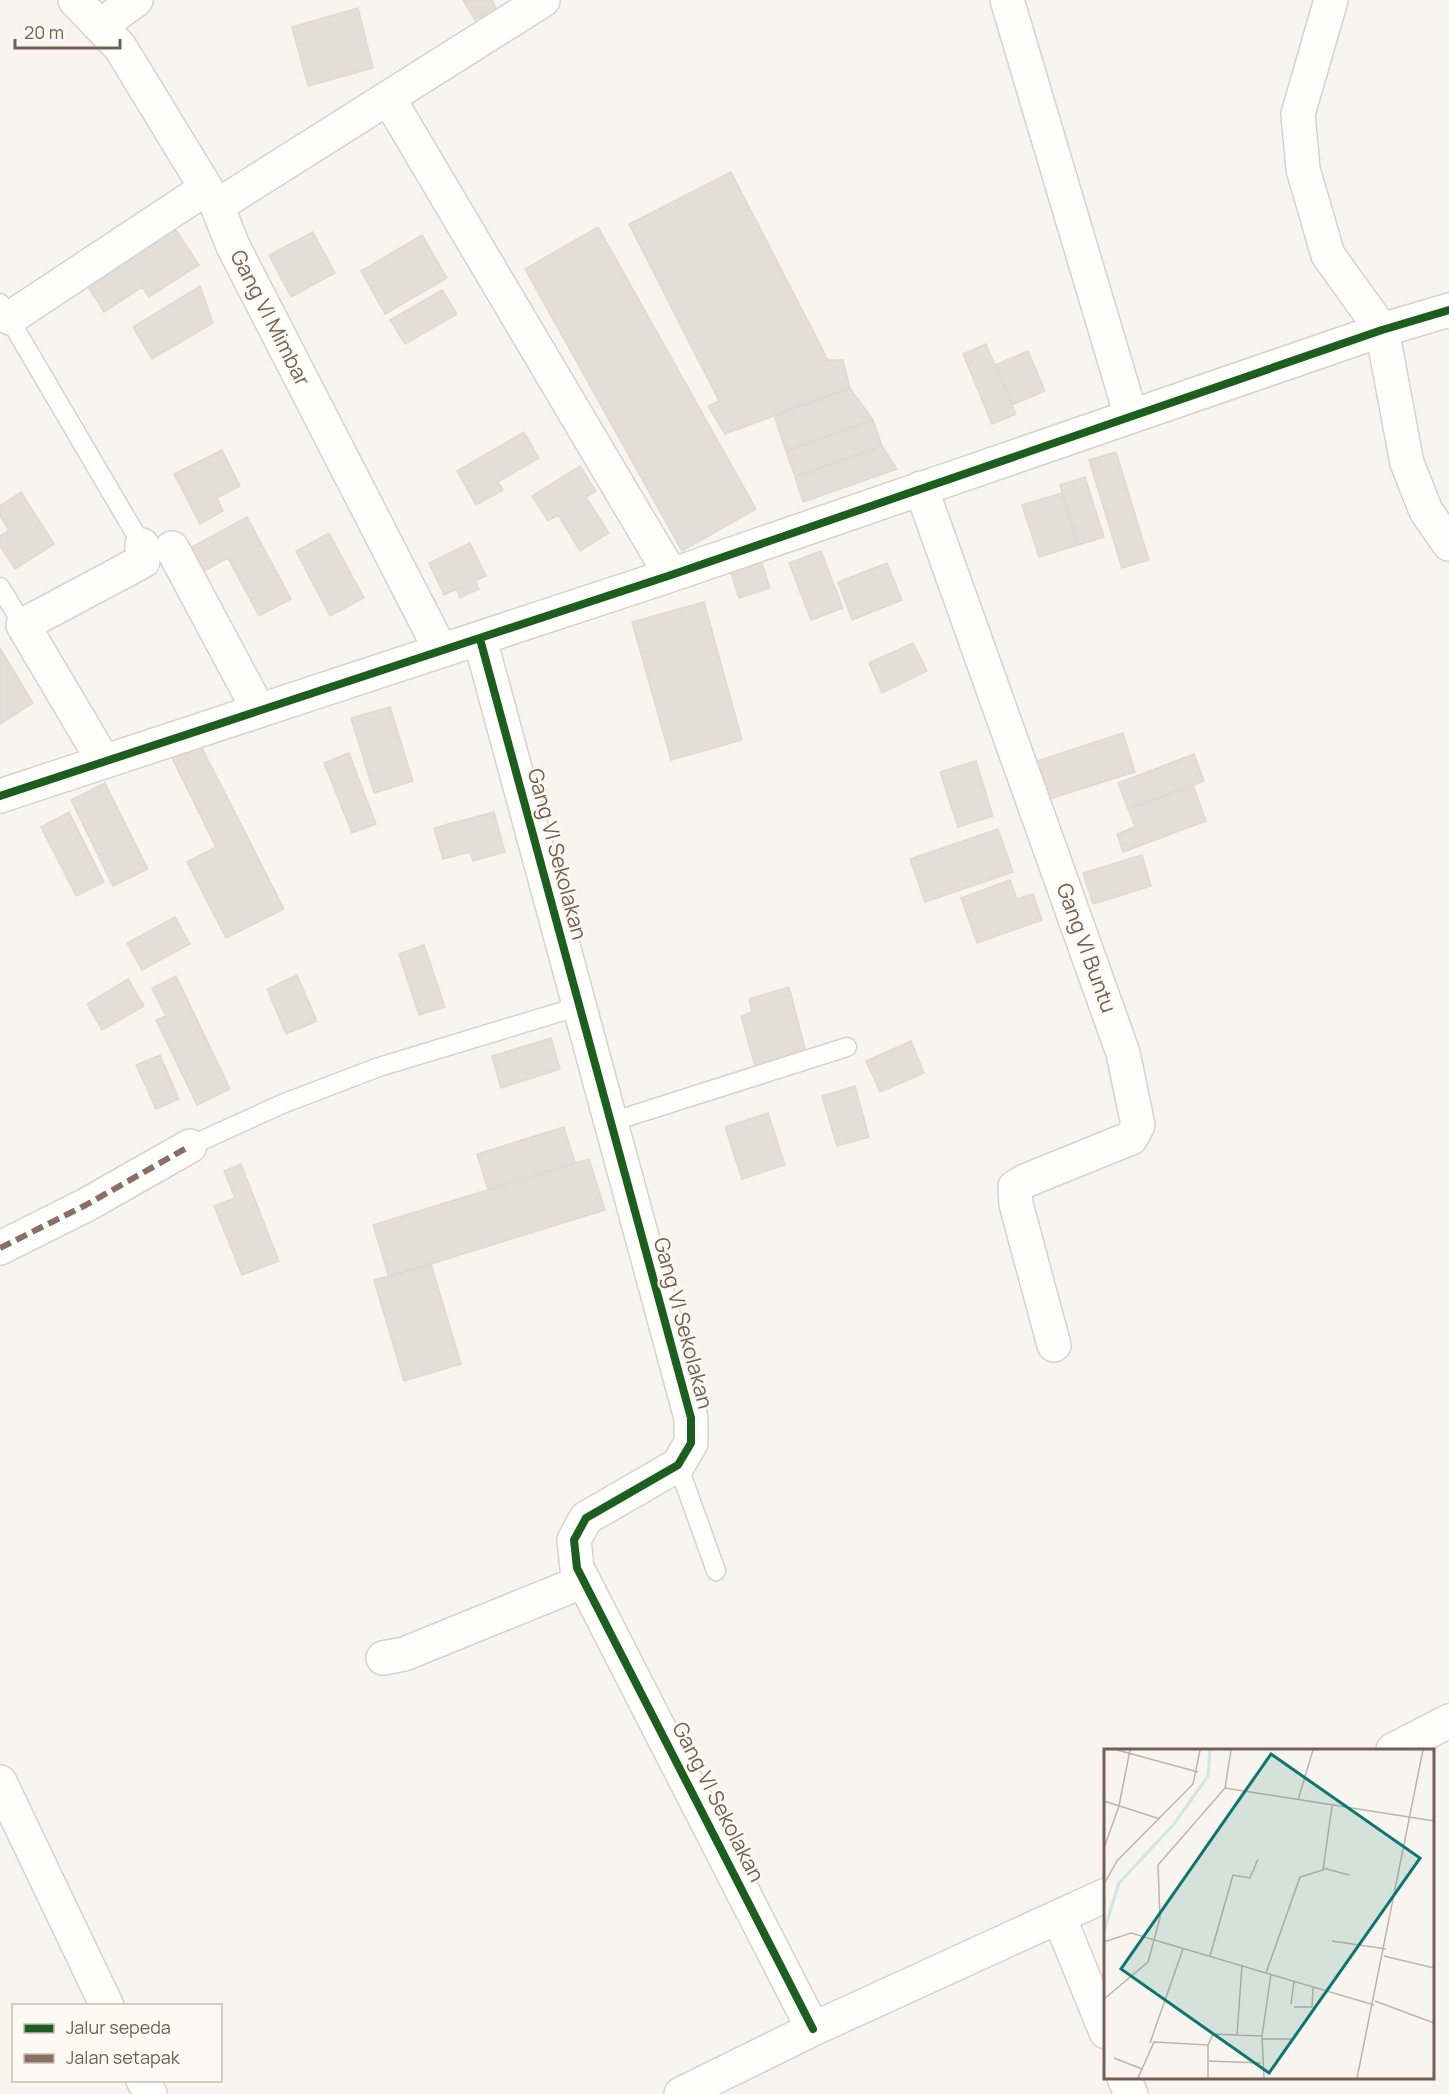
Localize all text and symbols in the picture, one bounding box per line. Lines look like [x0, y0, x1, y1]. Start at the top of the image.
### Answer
scale bar [15, 12, 120, 50]
text: 20 m [24, 20, 64, 44]
street label: Gang VI Mimbar [225, 245, 317, 391]
street label: Gang VI Sekolakan [522, 765, 594, 943]
street label: Gang VI Buntu [1051, 879, 1123, 1016]
street label: Gang VI Sekolakan [648, 1234, 720, 1412]
street label: Gang VI Sekolakan [666, 1717, 771, 1886]
inset map [1104, 1749, 1434, 2079]
legend [12, 2004, 222, 2082]
text: Jalur sepeda [66, 2015, 171, 2039]
text: Jalan setapak [66, 2045, 181, 2069]

